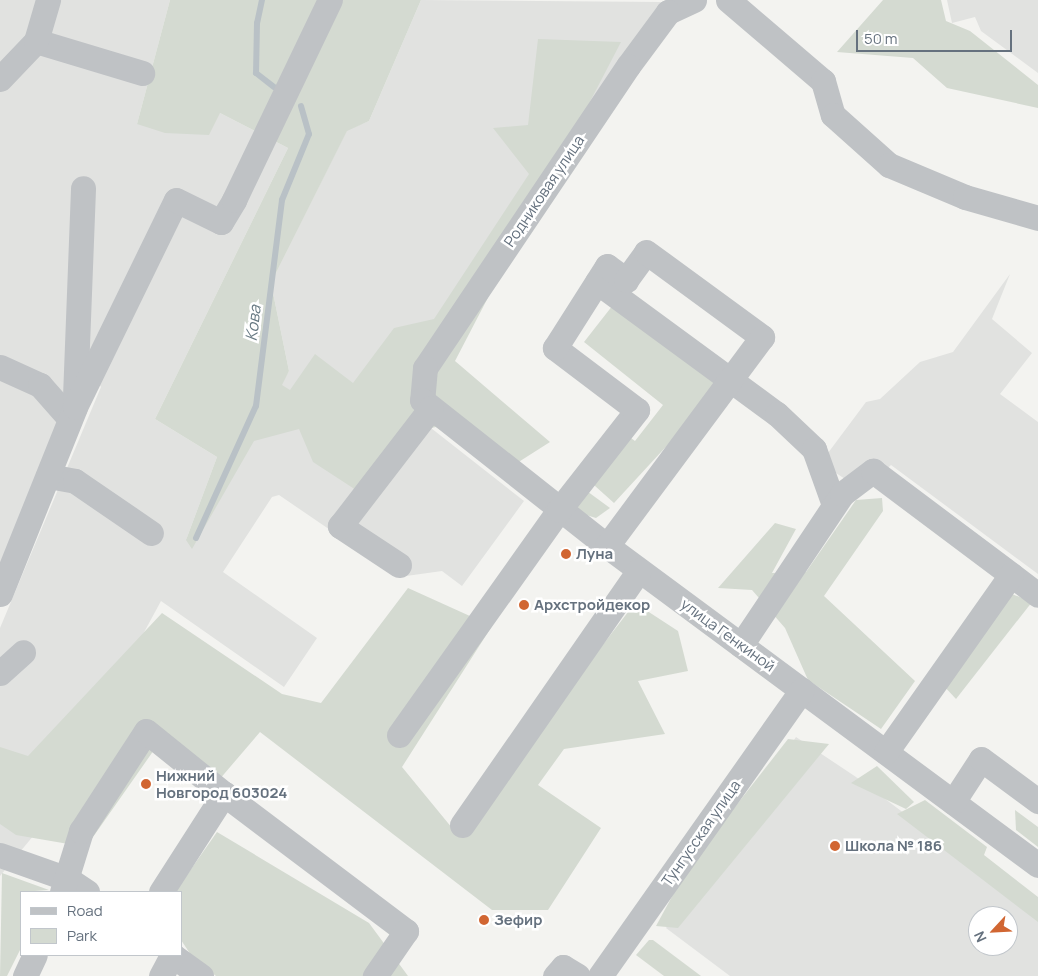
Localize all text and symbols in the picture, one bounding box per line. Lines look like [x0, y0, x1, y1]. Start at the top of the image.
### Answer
scale bar [858, 20, 1014, 52]
text: 50 m [864, 28, 898, 49]
street label: Родниковая улица [500, 132, 588, 250]
water label: Кова [241, 304, 265, 342]
place label: Луна [576, 545, 613, 563]
marker: Луна [560, 548, 572, 560]
street label: улица Генкиной [677, 595, 779, 675]
place label: Архстройдекор [534, 596, 650, 614]
marker: Архстройдекор [518, 599, 530, 611]
place label: Нижний Новгород 603024 [156, 766, 287, 801]
street label: Тунгусская улица [658, 777, 744, 889]
marker: Нижний Новгород 603024 [140, 778, 152, 790]
place label: Школа № 186 [845, 837, 942, 855]
marker: Школа № 186 [829, 840, 841, 852]
legend [20, 891, 182, 956]
text: Road [67, 900, 103, 921]
north arrow [968, 906, 1018, 956]
place label: Зефир [494, 911, 542, 929]
marker: Зефир [478, 914, 490, 926]
text: Park [67, 925, 97, 946]
text: N [969, 929, 991, 946]

